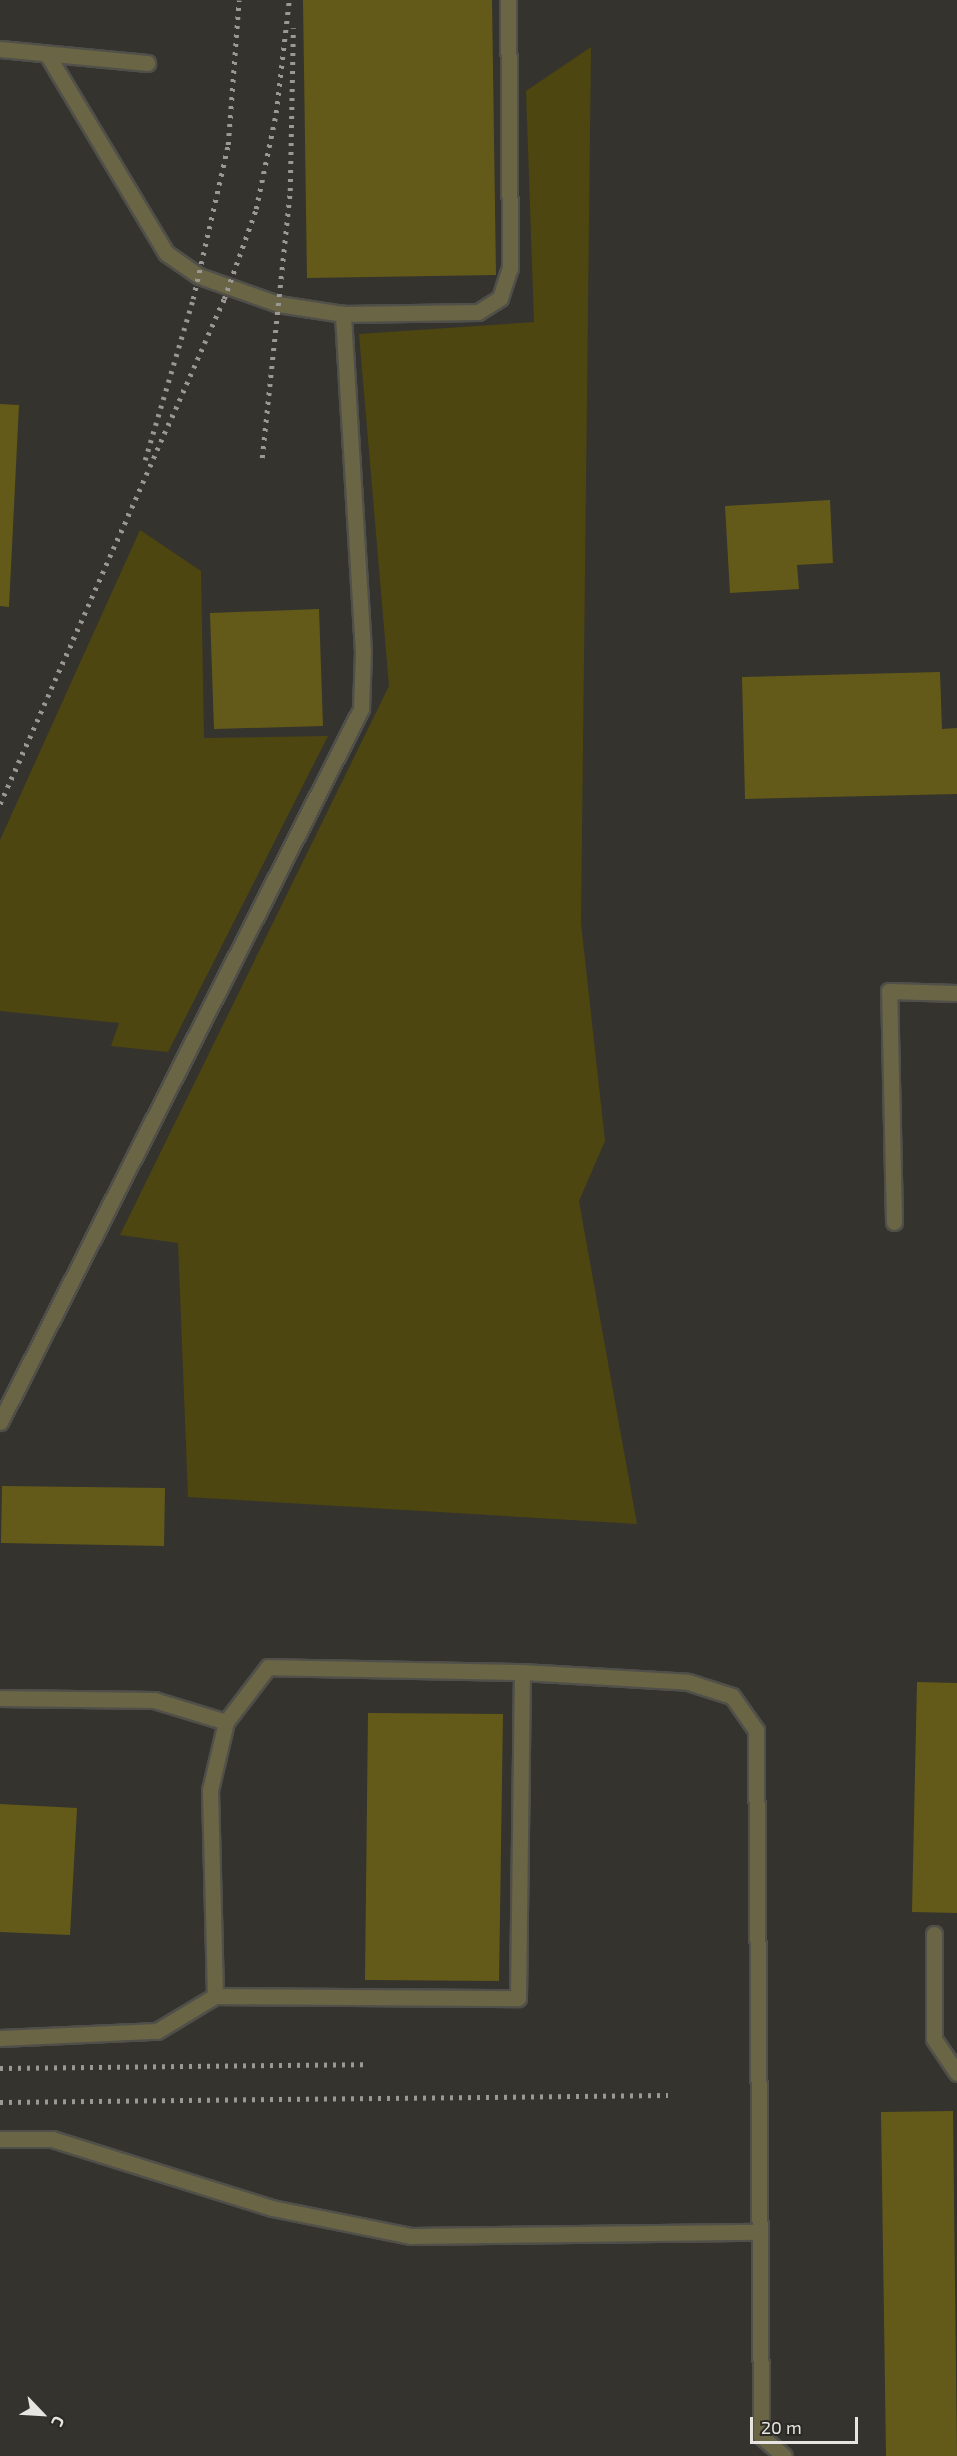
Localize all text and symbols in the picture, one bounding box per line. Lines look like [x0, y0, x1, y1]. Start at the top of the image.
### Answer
north arrow [12, 2384, 72, 2444]
scale bar [753, 2405, 861, 2443]
text: С [48, 2414, 69, 2430]
text: 20 m [761, 2416, 802, 2438]

